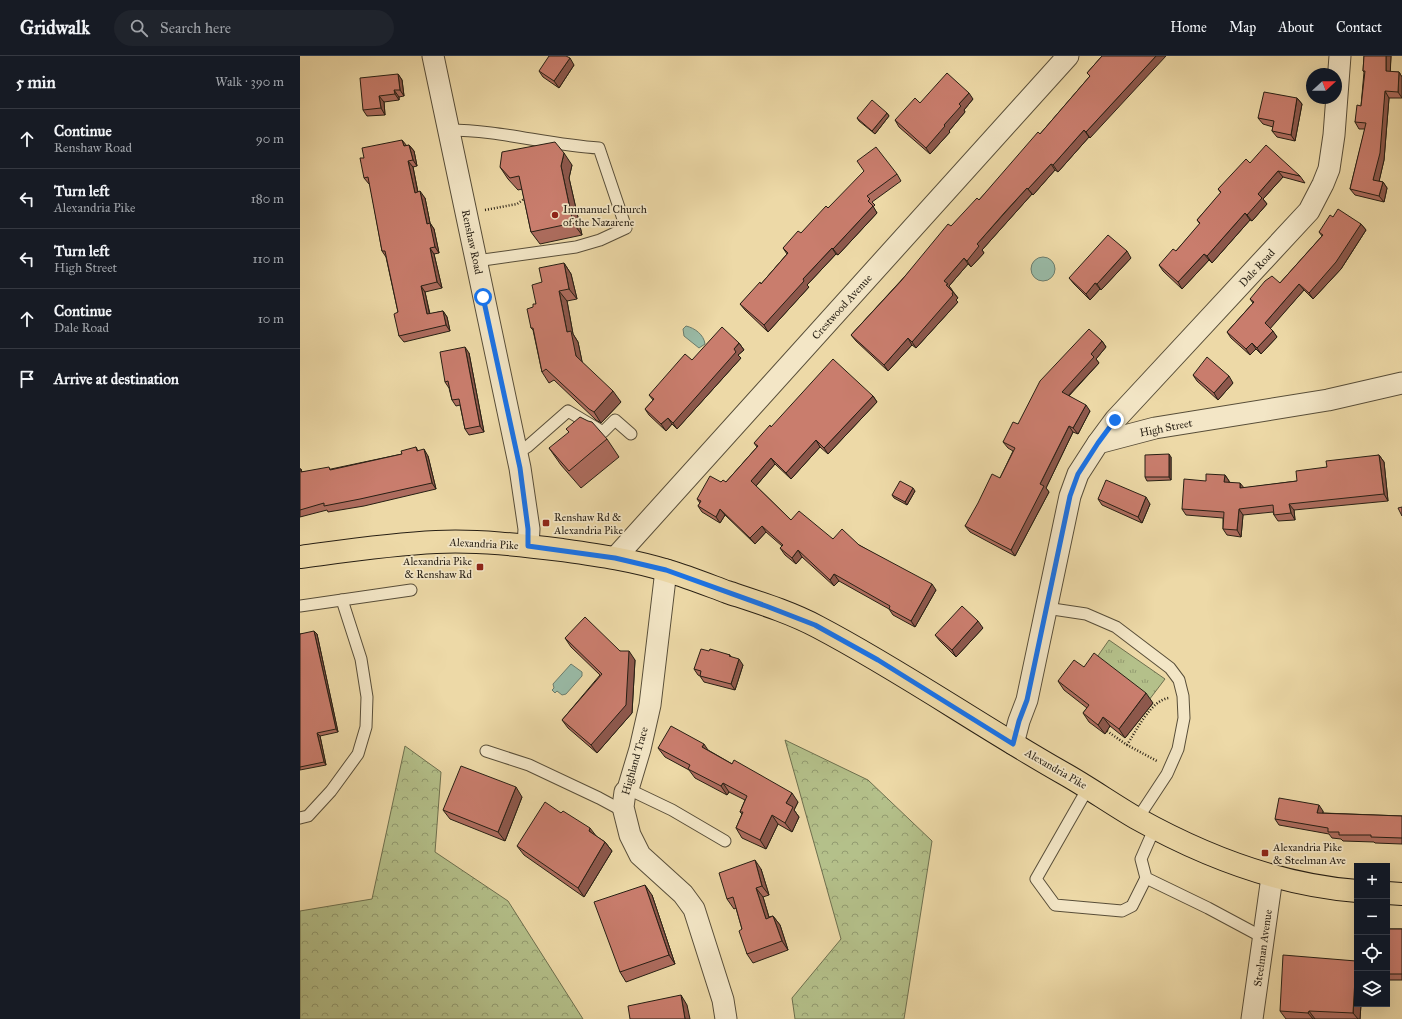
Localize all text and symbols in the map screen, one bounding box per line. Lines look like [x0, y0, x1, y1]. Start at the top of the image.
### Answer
search box [114, 10, 394, 46]
text: Gridwalk [20, 16, 90, 39]
icon: search [128, 17, 150, 39]
text: Search here [160, 19, 231, 37]
text: Home [1170, 19, 1207, 36]
text: Map [1229, 19, 1256, 36]
text: About [1278, 19, 1314, 36]
text: Contact [1336, 19, 1382, 36]
north arrow [1306, 68, 1342, 104]
text: 5 min [16, 72, 56, 93]
text: Walk · 390 m [215, 74, 284, 90]
text: Continue [54, 122, 112, 140]
icon: ahead [16, 128, 38, 150]
text: 90 m [256, 131, 284, 147]
text: Renshaw Road [54, 140, 132, 156]
text: Turn left [54, 182, 110, 200]
icon: left [16, 188, 38, 210]
text: 180 m [251, 191, 284, 207]
text: Alexandria Pike [54, 200, 136, 216]
place label: Immanuel Church of the Nazarene [563, 203, 647, 229]
street label: Renshaw Road [459, 208, 485, 276]
marker: Immanuel Church of the Nazarene [550, 210, 560, 220]
text: Turn left [54, 242, 110, 260]
street label: Dale Road [1236, 246, 1278, 289]
icon: left [16, 248, 38, 270]
text: 110 m [252, 251, 284, 267]
text: High Street [54, 260, 117, 276]
street label: Crestwood Avenue [809, 271, 875, 342]
route start [474, 288, 492, 306]
text: Continue [54, 302, 112, 320]
icon: ahead [16, 308, 38, 330]
text: 10 m [258, 311, 284, 327]
text: Dale Road [54, 320, 109, 336]
icon: arrive [16, 368, 38, 390]
text: Arrive at destination [54, 370, 179, 388]
route end [1106, 411, 1124, 429]
street label: High Street [1139, 416, 1194, 439]
place label: Renshaw Rd & Alexandria Pike [553, 511, 623, 537]
marker: Renshaw Rd & Alexandria Pike [541, 518, 551, 528]
street label: Alexandria Pike [448, 536, 519, 552]
place label: Alexandria Pike & Renshaw Rd [402, 555, 472, 581]
marker: Alexandria Pike & Renshaw Rd [475, 562, 485, 572]
street label: Highland Trace [619, 725, 651, 797]
street label: Alexandria Pike [1022, 746, 1089, 792]
place label: Alexandria Pike & Steelman Ave [1272, 841, 1346, 867]
marker: Alexandria Pike & Steelman Ave [1260, 848, 1270, 858]
map controls [1354, 863, 1390, 1007]
button: + [1354, 863, 1390, 899]
button: − [1354, 899, 1390, 935]
street label: Steelman Avenue [1251, 908, 1275, 987]
button: locate [1354, 935, 1390, 971]
button: layers [1354, 971, 1390, 1007]

